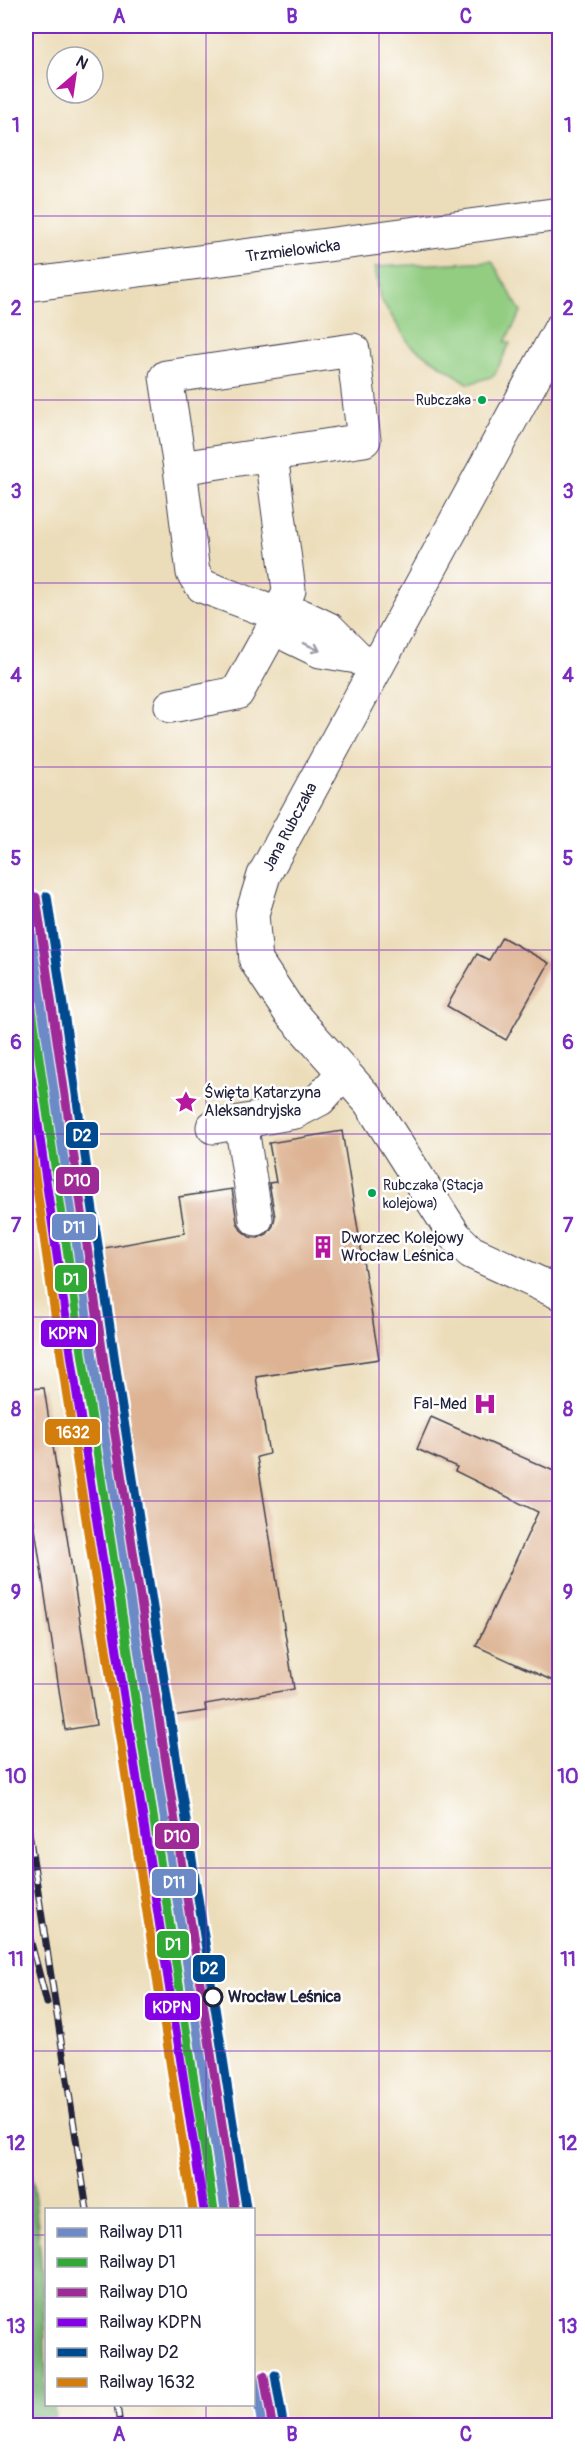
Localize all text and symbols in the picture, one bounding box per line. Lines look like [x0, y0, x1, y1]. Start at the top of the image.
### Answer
text: A [113, 4, 126, 29]
text: B [286, 4, 298, 29]
text: C [460, 4, 472, 29]
north arrow [45, 45, 105, 105]
text: N [72, 51, 92, 74]
text: 1 [12, 113, 20, 138]
text: 1 [564, 113, 572, 138]
street label: Trzmielowicka [244, 235, 342, 267]
text: 2 [10, 296, 22, 321]
text: 2 [562, 296, 574, 321]
place label: Rubczaka [416, 392, 471, 409]
marker: Rubczaka [476, 394, 488, 406]
text: 3 [10, 479, 22, 504]
text: 3 [562, 479, 574, 504]
one-way arrow [302, 641, 320, 653]
text: 4 [10, 663, 22, 688]
text: 4 [562, 663, 574, 688]
street label: Jana Rubczaka [258, 779, 322, 875]
text: 5 [11, 846, 22, 871]
text: 5 [563, 846, 574, 871]
text: 6 [10, 1030, 22, 1055]
text: 6 [562, 1030, 574, 1055]
place label: Święta Katarzyna Aleksandryjska [204, 1083, 321, 1121]
place icon: Święta Katarzyna Aleksandryjska [173, 1089, 199, 1115]
line badge: D2 [65, 1121, 99, 1149]
text: D2 [73, 1126, 92, 1146]
line badge: D10 [55, 1166, 100, 1195]
text: D10 [63, 1171, 91, 1191]
place label: Rubczaka (Stacja kolejowa) [383, 1177, 483, 1212]
marker: Rubczaka (Stacja kolejowa) [366, 1187, 378, 1199]
text: 7 [11, 1213, 22, 1238]
line badge: D11 [51, 1213, 97, 1241]
text: 7 [563, 1213, 574, 1238]
text: D11 [63, 1218, 85, 1238]
place label: Dworzec Kolejowy Wrocław Leśnica [341, 1228, 464, 1266]
building icon: Dworzec Kolejowy Wrocław Leśnica [310, 1234, 336, 1260]
line badge: D1 [54, 1264, 88, 1293]
text: D1 [63, 1270, 79, 1290]
line badge: KDPN [40, 1319, 97, 1348]
text: KDPN [48, 1324, 88, 1344]
hospital icon: Fal-Med [472, 1391, 498, 1417]
place label: Fal-Med [413, 1394, 467, 1414]
text: 8 [11, 1397, 21, 1422]
text: 8 [563, 1397, 573, 1422]
line badge: 1632 [44, 1418, 101, 1446]
text: 1632 [56, 1423, 90, 1443]
text: 9 [11, 1580, 21, 1605]
text: 9 [563, 1580, 573, 1605]
text: 10 [5, 1764, 27, 1789]
text: 10 [557, 1764, 579, 1789]
line badge: D10 [154, 1822, 200, 1850]
text: D10 [163, 1827, 191, 1847]
line badge: D11 [151, 1868, 197, 1897]
text: D11 [163, 1873, 185, 1893]
line badge: D1 [156, 1930, 190, 1959]
text: D1 [165, 1935, 181, 1955]
text: 11 [8, 1947, 24, 1972]
text: 11 [560, 1947, 576, 1972]
line badge: D2 [192, 1954, 226, 1983]
text: D2 [200, 1959, 219, 1979]
marker: Wrocław Leśnica [203, 1987, 223, 2007]
place label: Wrocław Leśnica [228, 1987, 342, 2007]
line badge: KDPN [144, 1992, 201, 2021]
text: KDPN [152, 1998, 192, 2018]
text: 12 [7, 2131, 26, 2156]
text: 12 [559, 2131, 578, 2156]
legend [45, 2208, 255, 2406]
text: Railway D11 [99, 2221, 183, 2244]
text: Railway D1 [99, 2251, 176, 2274]
text: Railway D10 [99, 2281, 188, 2304]
text: Railway KDPN [99, 2311, 202, 2334]
text: 13 [7, 2314, 25, 2339]
text: 13 [559, 2314, 577, 2339]
text: Railway D2 [99, 2341, 179, 2364]
text: Railway 1632 [99, 2371, 195, 2394]
text: A [113, 2422, 126, 2447]
text: B [286, 2422, 298, 2447]
text: C [460, 2422, 472, 2447]

